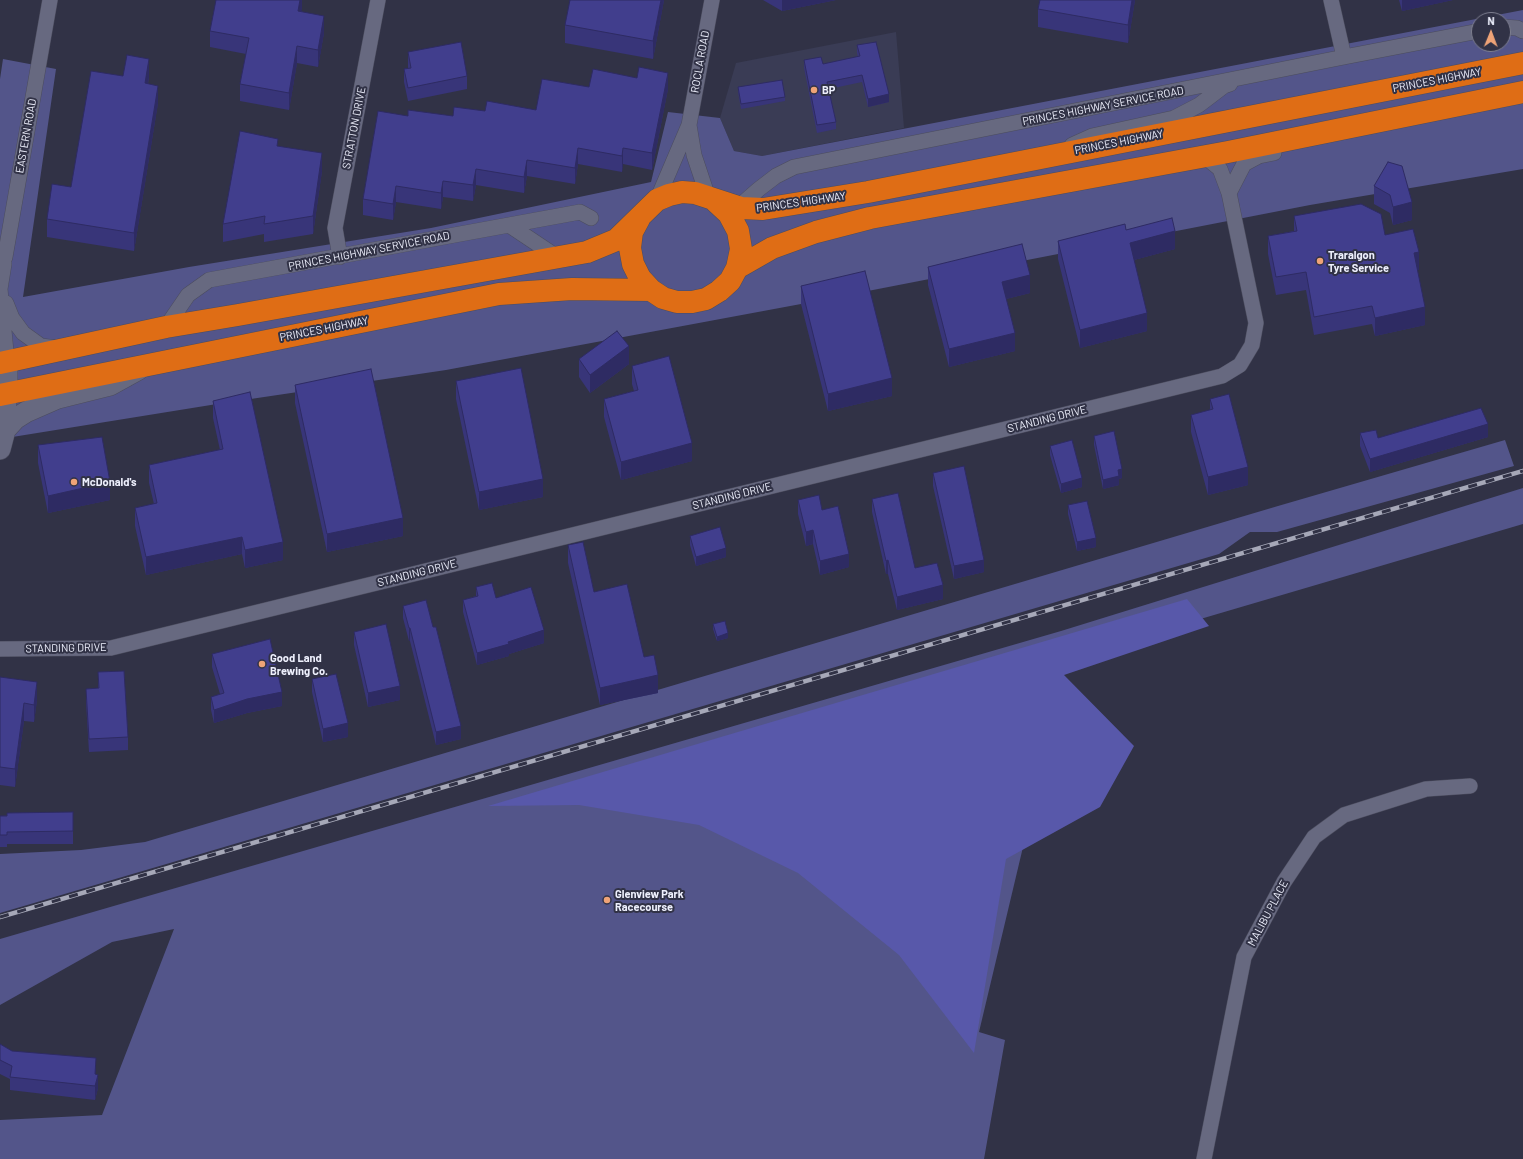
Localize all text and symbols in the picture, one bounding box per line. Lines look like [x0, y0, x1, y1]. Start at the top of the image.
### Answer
north arrow [1471, 12, 1511, 52]
text: N [1487, 14, 1495, 27]
street label: ROCLA ROAD [688, 30, 712, 94]
street label: PRINCES HIGHWAY [1391, 65, 1483, 95]
place label: BP [822, 83, 835, 97]
street label: PRINCES HIGHWAY SERVICE ROAD [1021, 84, 1185, 128]
marker: BP [809, 85, 819, 95]
street label: STRATTON DRIVE [340, 86, 368, 170]
street label: EASTERN ROAD [13, 98, 39, 174]
street label: PRINCES HIGHWAY [1073, 127, 1165, 157]
street label: PRINCES HIGHWAY [755, 189, 847, 215]
street label: PRINCES HIGHWAY SERVICE ROAD [287, 229, 451, 273]
place label: Traralgon Tyre Service [1328, 248, 1389, 274]
marker: Traralgon Tyre Service [1315, 256, 1325, 266]
street label: PRINCES HIGHWAY [278, 314, 370, 344]
street label: STANDING DRIVE [1006, 403, 1088, 435]
place label: McDonald's [82, 475, 137, 489]
marker: McDonald's [69, 477, 79, 487]
street label: STANDING DRIVE [691, 480, 773, 512]
street label: STANDING DRIVE [376, 557, 458, 589]
street label: STANDING DRIVE [25, 641, 107, 655]
place label: Good Land Brewing Co. [270, 651, 328, 677]
marker: Good Land Brewing Co. [257, 659, 267, 669]
street label: MALIBU PLACE [1245, 878, 1291, 948]
place label: Glenview Park Racecourse [615, 887, 684, 913]
marker: Glenview Park Racecourse [602, 895, 612, 905]

